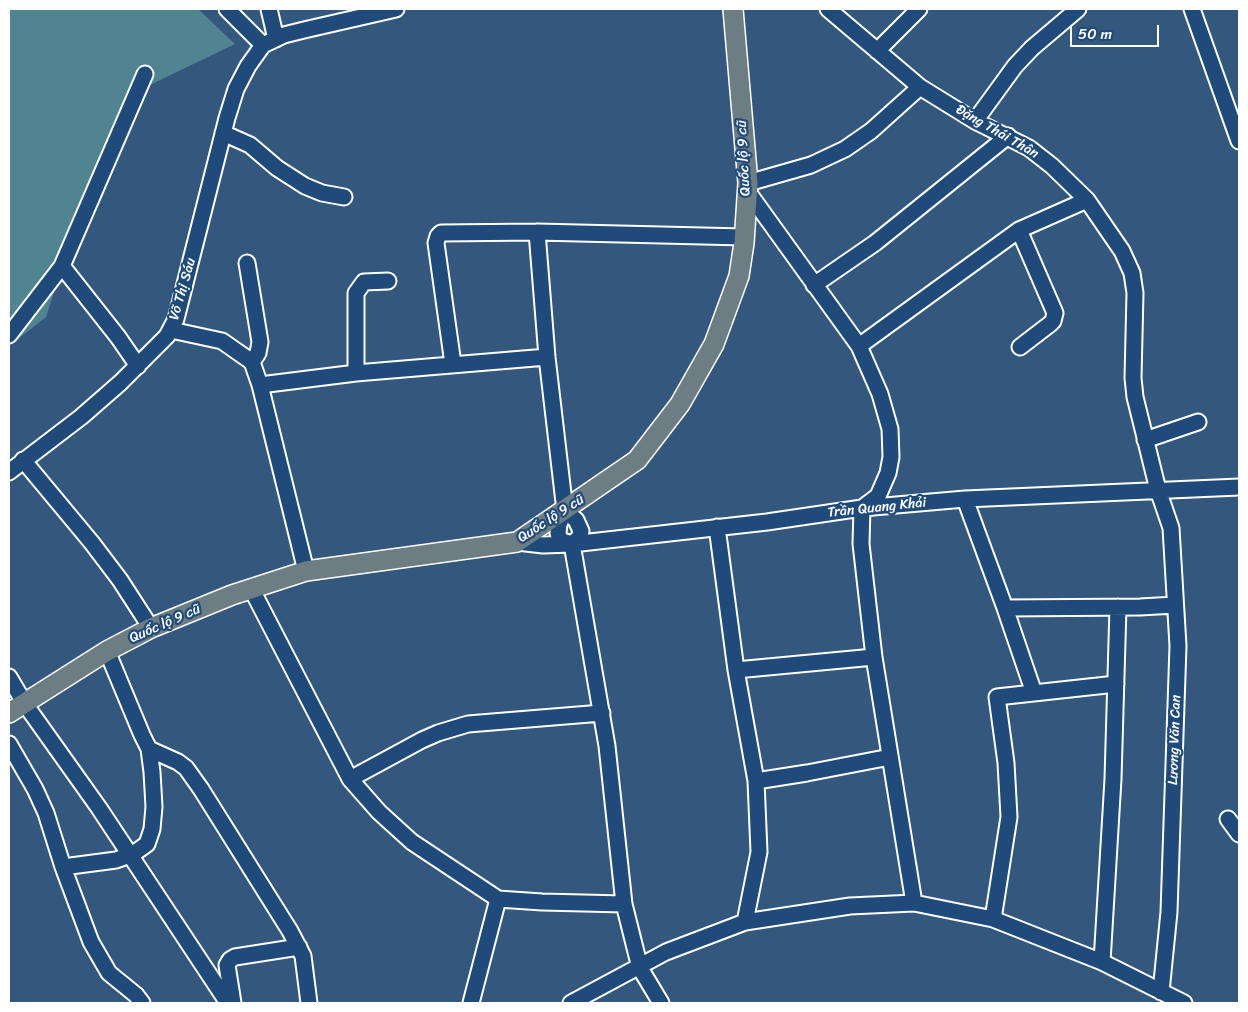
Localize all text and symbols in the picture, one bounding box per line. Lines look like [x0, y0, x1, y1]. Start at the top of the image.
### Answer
scale bar [1073, 15, 1162, 47]
text: 50 m [1078, 21, 1112, 47]
street label: Đặng Thái Thân [953, 101, 1041, 163]
street label: Quốc lộ 9 cũ [734, 120, 754, 196]
street label: Võ Thị Sáu [166, 256, 200, 322]
street label: Quốc lộ 9 cũ [515, 491, 587, 547]
street label: Trần Quang Khải [827, 494, 927, 522]
street label: Quốc lộ 9 cũ [127, 601, 203, 647]
street label: Lương Văn Can [1165, 694, 1185, 786]

